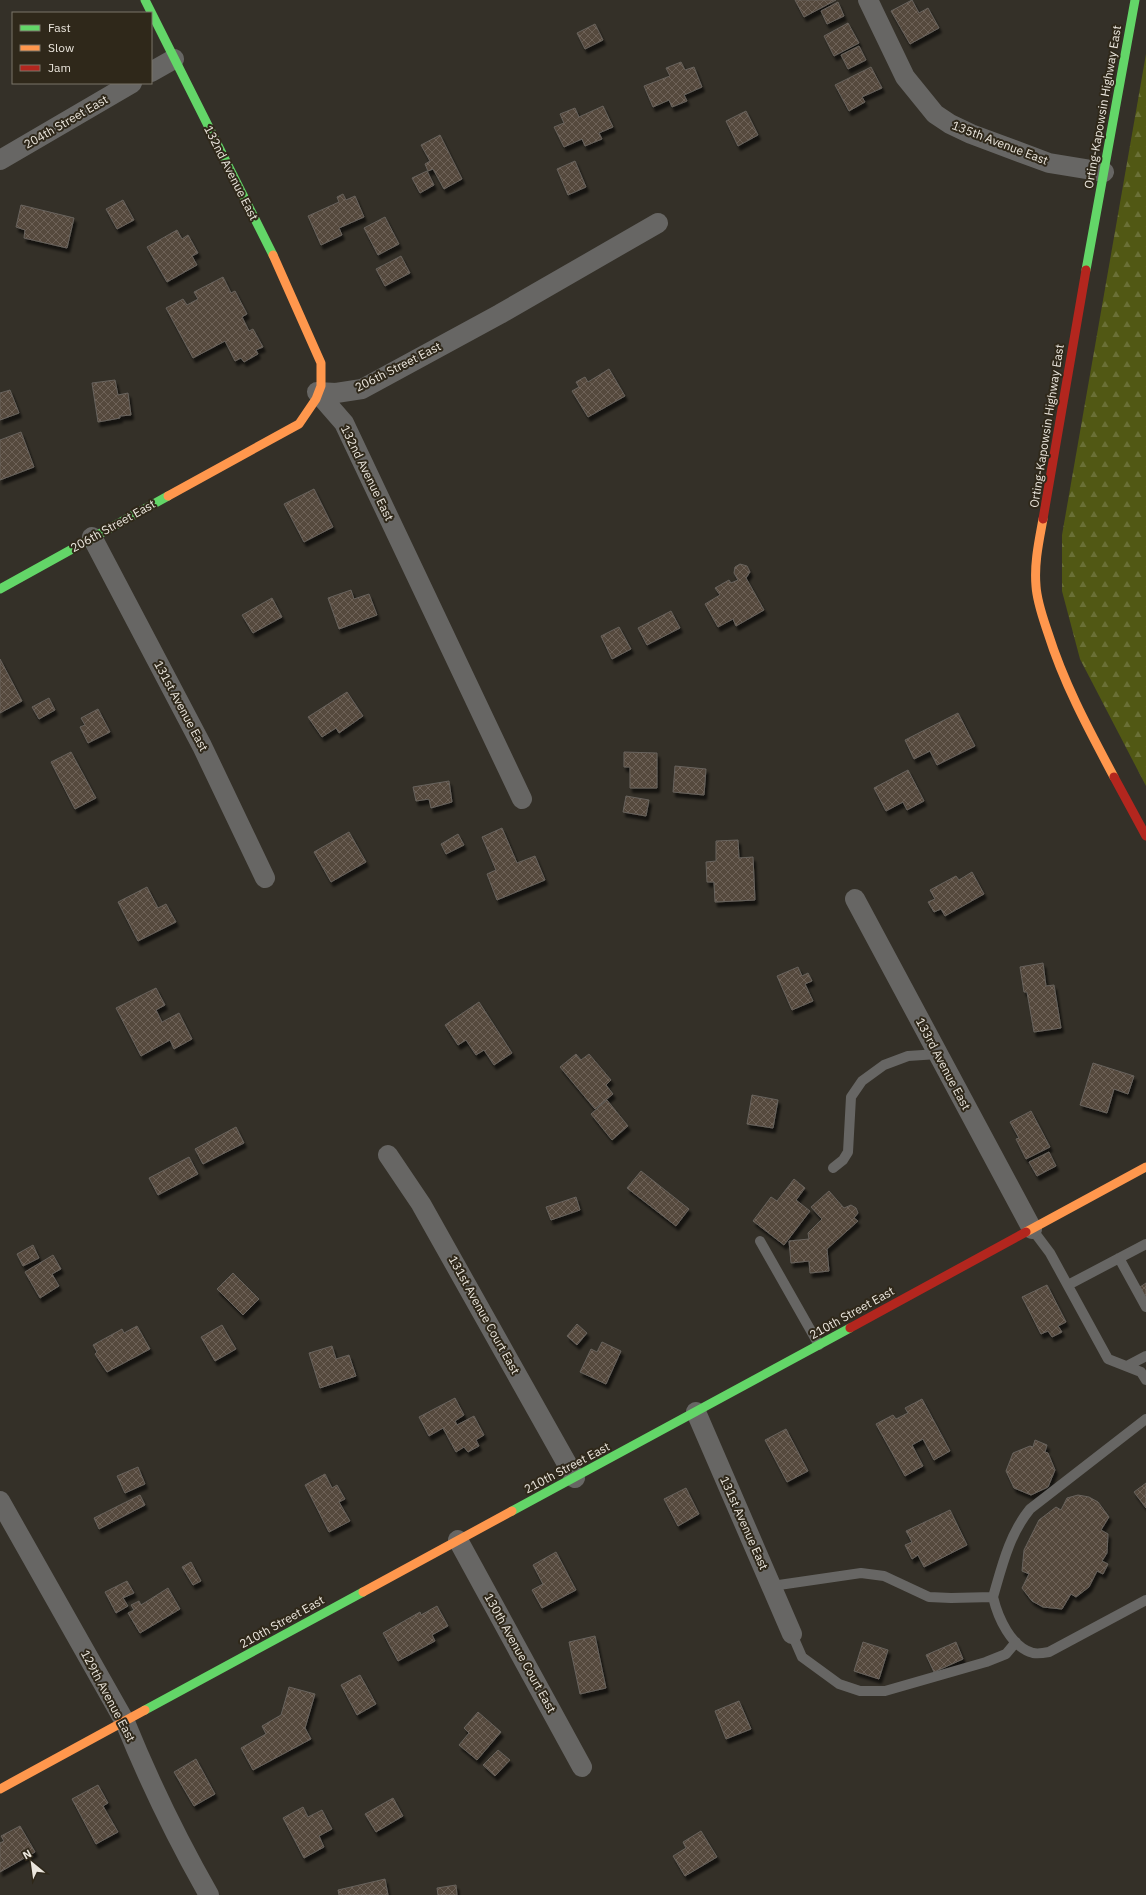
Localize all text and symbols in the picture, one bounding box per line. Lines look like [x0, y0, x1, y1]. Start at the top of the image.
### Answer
legend [12, 12, 152, 84]
text: Fast [48, 20, 71, 35]
street label: Orting-Kapowsin Highway East [1081, 24, 1124, 190]
text: Slow [48, 40, 74, 55]
text: Jam [48, 60, 71, 75]
street label: 204th Street East [21, 91, 110, 152]
street label: 135th Avenue East [950, 117, 1050, 168]
street label: 132nd Avenue East [201, 123, 262, 223]
street label: 206th Street East [352, 338, 443, 395]
street label: Orting-Kapowsin Highway East [1026, 343, 1067, 509]
street label: 132nd Avenue East [338, 423, 397, 523]
street label: 206th Street East [68, 496, 158, 555]
street label: 131st Avenue East [151, 658, 212, 754]
street label: 133rd Avenue East [913, 1015, 974, 1112]
street label: 131st Avenue Court East [446, 1253, 523, 1377]
street label: 210th Street East [807, 1283, 897, 1342]
street label: 210th Street East [521, 1439, 612, 1496]
street label: 131st Avenue East [717, 1474, 772, 1572]
street label: 130th Avenue Court East [481, 1590, 560, 1715]
street label: 210th Street East [237, 1592, 327, 1651]
street label: 129th Avenue East [78, 1647, 139, 1744]
north arrow [12, 1843, 52, 1883]
text: N [20, 1846, 34, 1862]

